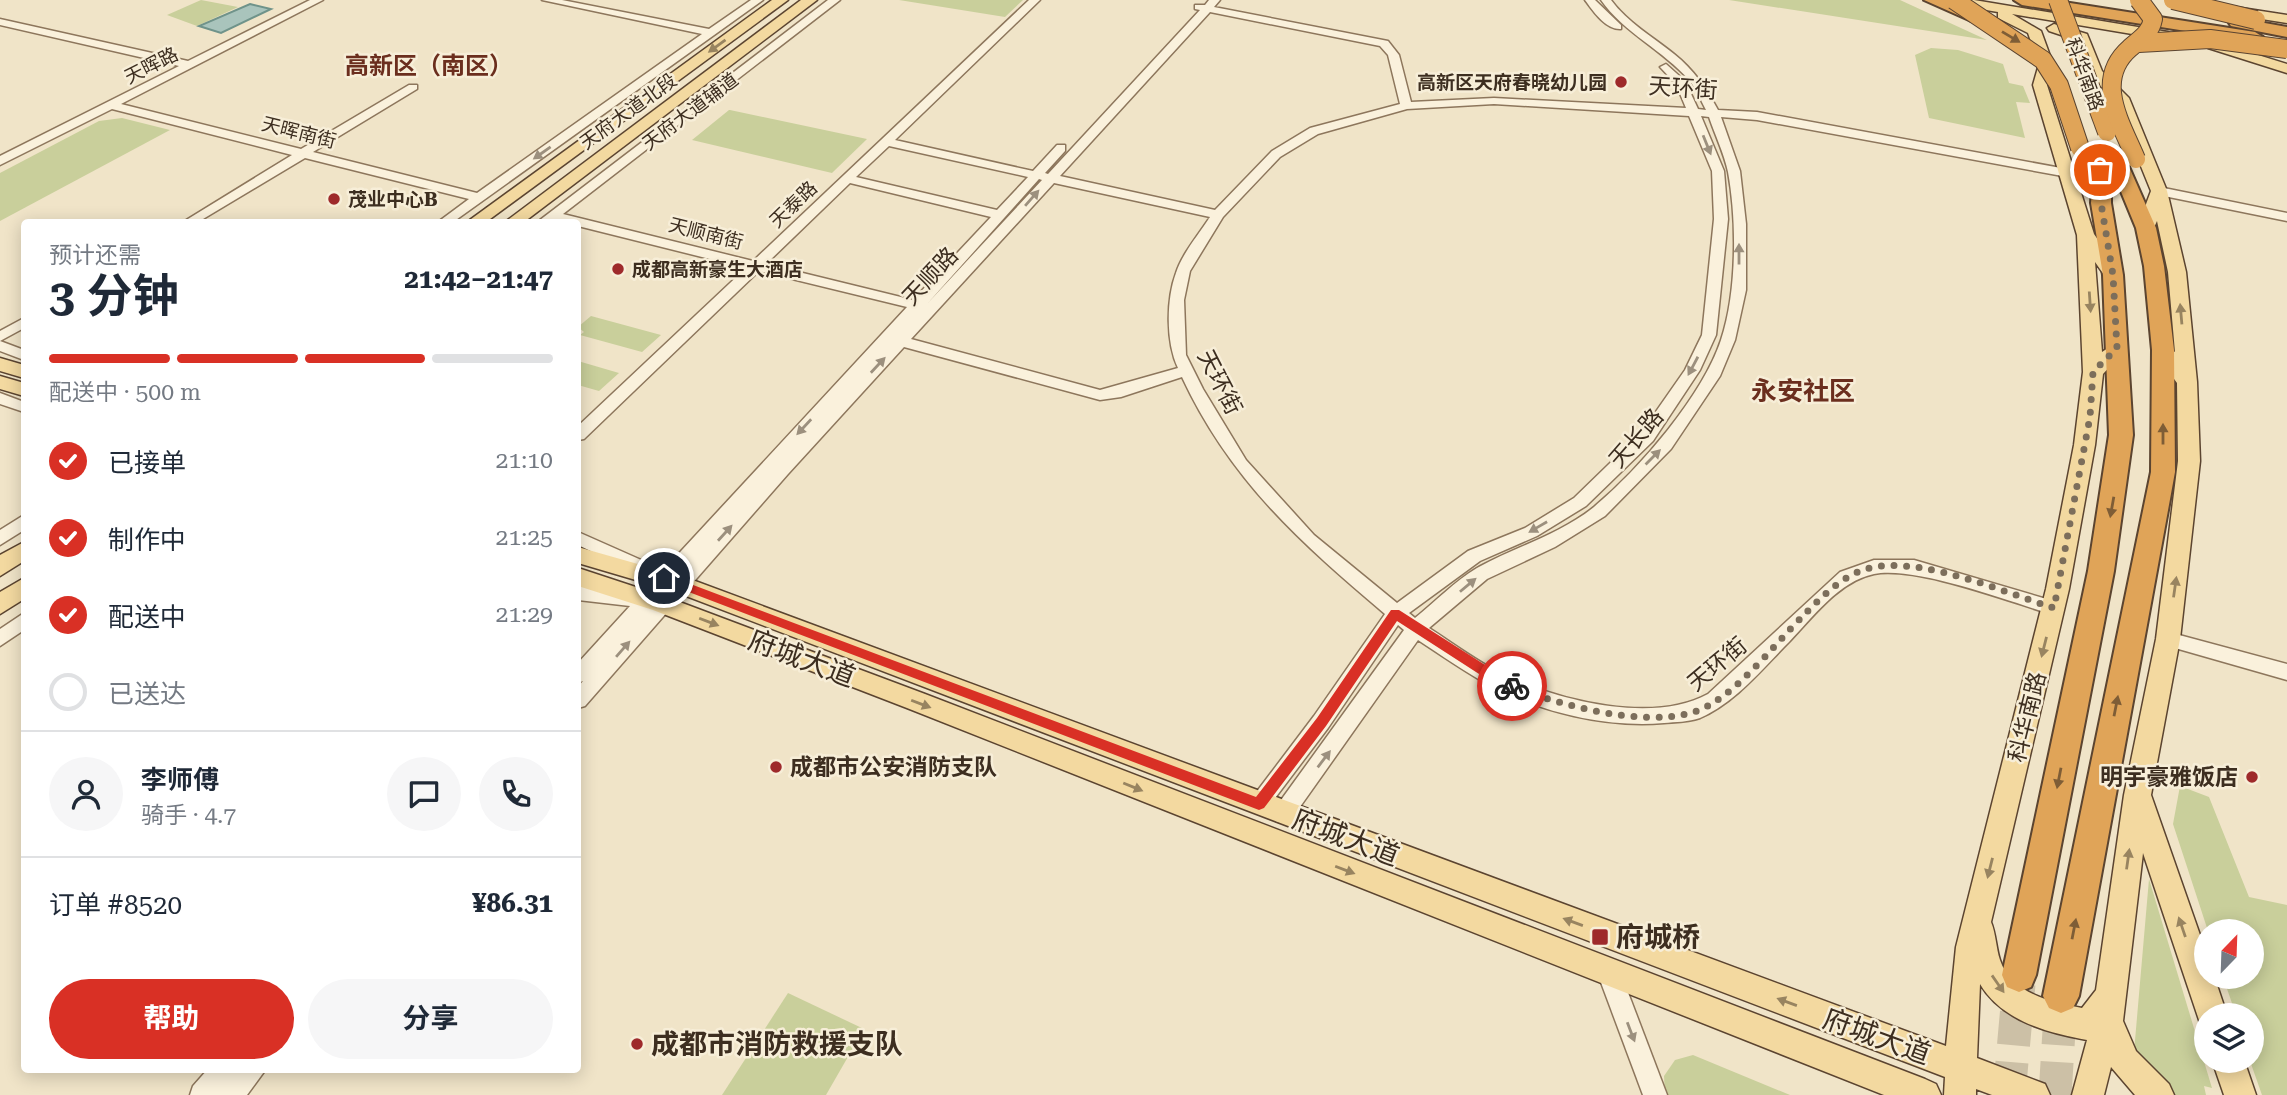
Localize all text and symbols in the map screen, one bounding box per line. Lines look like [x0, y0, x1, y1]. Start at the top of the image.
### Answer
one-way arrow [2002, 30, 2021, 43]
street label: 科华南路 [2061, 35, 2108, 114]
one-way arrow [708, 39, 727, 53]
street label: 天晖路 [121, 42, 182, 89]
district label: 高新区（南区） [345, 52, 513, 80]
street label: 天府大道辅道 [638, 68, 743, 155]
street label: 天府大道北段 [575, 69, 681, 154]
place label: 高新区天府春晓幼儿园 [1417, 71, 1607, 94]
street label: 天环街 [1648, 73, 1718, 104]
marker: 高新区天府春晓幼儿园 [1613, 74, 1629, 90]
street label: 天晖南街 [259, 112, 339, 153]
one-way arrow [1702, 134, 1713, 155]
pin [2070, 140, 2130, 200]
one-way arrow [533, 146, 551, 160]
icon: bag [2081, 151, 2119, 189]
street label: 天泰路 [765, 176, 822, 232]
place label: 茂业中心B [348, 188, 438, 211]
one-way arrow [1024, 189, 1040, 207]
marker: 茂业中心B [326, 191, 342, 207]
street label: 天顺南街 [666, 213, 746, 254]
text: 预计还需 [49, 242, 141, 269]
street label: 天顺路 [897, 242, 964, 311]
one-way arrow [1733, 242, 1745, 264]
place label: 成都高新豪生大酒店 [632, 258, 803, 281]
marker: 成都高新豪生大酒店 [610, 261, 626, 277]
text: 21:42–21:47 [404, 264, 553, 294]
text: 3 分钟 [49, 269, 178, 323]
one-way arrow [2085, 291, 2096, 313]
one-way arrow [2176, 303, 2187, 325]
street label: 天环街 [1192, 345, 1247, 419]
one-way arrow [1688, 356, 1699, 376]
one-way arrow [870, 357, 886, 374]
district label: 永安社区 [1751, 376, 1855, 406]
text: 配送中 · 500 m [49, 379, 201, 406]
street label: 天长路 [1604, 403, 1669, 473]
one-way arrow [796, 418, 812, 436]
one-way arrow [2157, 422, 2169, 444]
icon: check [49, 442, 87, 480]
text: 21:10 [496, 447, 553, 474]
text: 已接单 [108, 448, 186, 478]
one-way arrow [1644, 449, 1660, 466]
one-way arrow [2106, 496, 2117, 518]
icon: check [49, 519, 87, 557]
one-way arrow [1528, 521, 1547, 533]
text: 21:25 [496, 524, 553, 551]
one-way arrow [717, 524, 733, 542]
text: 制作中 [108, 525, 186, 555]
pin [634, 548, 694, 608]
icon: home [645, 559, 683, 597]
one-way arrow [2170, 575, 2181, 597]
one-way arrow [1459, 578, 1476, 593]
icon: check [49, 596, 87, 634]
text: 21:29 [496, 601, 553, 628]
text: 配送中 [108, 602, 186, 632]
one-way arrow [698, 617, 719, 628]
street label: 府城大道 [744, 623, 860, 694]
street label: 天环街 [1682, 632, 1752, 697]
one-way arrow [2038, 636, 2049, 658]
one-way arrow [614, 641, 630, 658]
courier [1477, 651, 1547, 721]
icon: bike [1493, 667, 1531, 705]
street label: 科华南路 [2003, 669, 2052, 765]
text: 已送达 [108, 679, 186, 709]
one-way arrow [2111, 694, 2122, 716]
one-way arrow [911, 698, 932, 709]
one-way arrow [1316, 750, 1330, 768]
place label: 成都市公安消防支队 [790, 754, 997, 781]
button: person [49, 757, 123, 831]
button: chat [387, 757, 461, 831]
button: phone [479, 757, 553, 831]
marker: 成都市公安消防支队 [768, 759, 784, 775]
place label: 明宇豪雅饭店 [2100, 764, 2238, 791]
text: 李师傅 [141, 765, 219, 795]
one-way arrow [2053, 767, 2064, 789]
marker: 明宇豪雅饭店 [2244, 769, 2260, 785]
one-way arrow [1122, 782, 1143, 793]
text: 骑手 · 4.7 [141, 802, 236, 829]
street label: 府城大道 [1288, 802, 1404, 873]
one-way arrow [2123, 848, 2134, 870]
one-way arrow [1984, 857, 1995, 879]
one-way arrow [1334, 865, 1355, 876]
text: ¥86.31 [472, 888, 553, 918]
text: 订单 #8520 [49, 890, 182, 920]
one-way arrow [1563, 916, 1584, 927]
one-way arrow [2176, 917, 2187, 938]
one-way arrow [2068, 918, 2079, 940]
north arrow [2194, 919, 2264, 989]
map controls [2194, 919, 2264, 1073]
place label: 府城桥 [1616, 921, 1700, 954]
marker: 府城桥 [1590, 927, 1610, 947]
one-way arrow [1991, 975, 2005, 993]
button: 帮助 [49, 979, 294, 1059]
button: 分享 [308, 979, 553, 1059]
one-way arrow [1776, 996, 1797, 1007]
street label: 府城大道 [1819, 1002, 1935, 1071]
button: layers [2194, 1003, 2264, 1073]
one-way arrow [1626, 1021, 1637, 1042]
place label: 成都市消防救援支队 [651, 1028, 903, 1061]
marker: 成都市消防救援支队 [629, 1036, 645, 1052]

